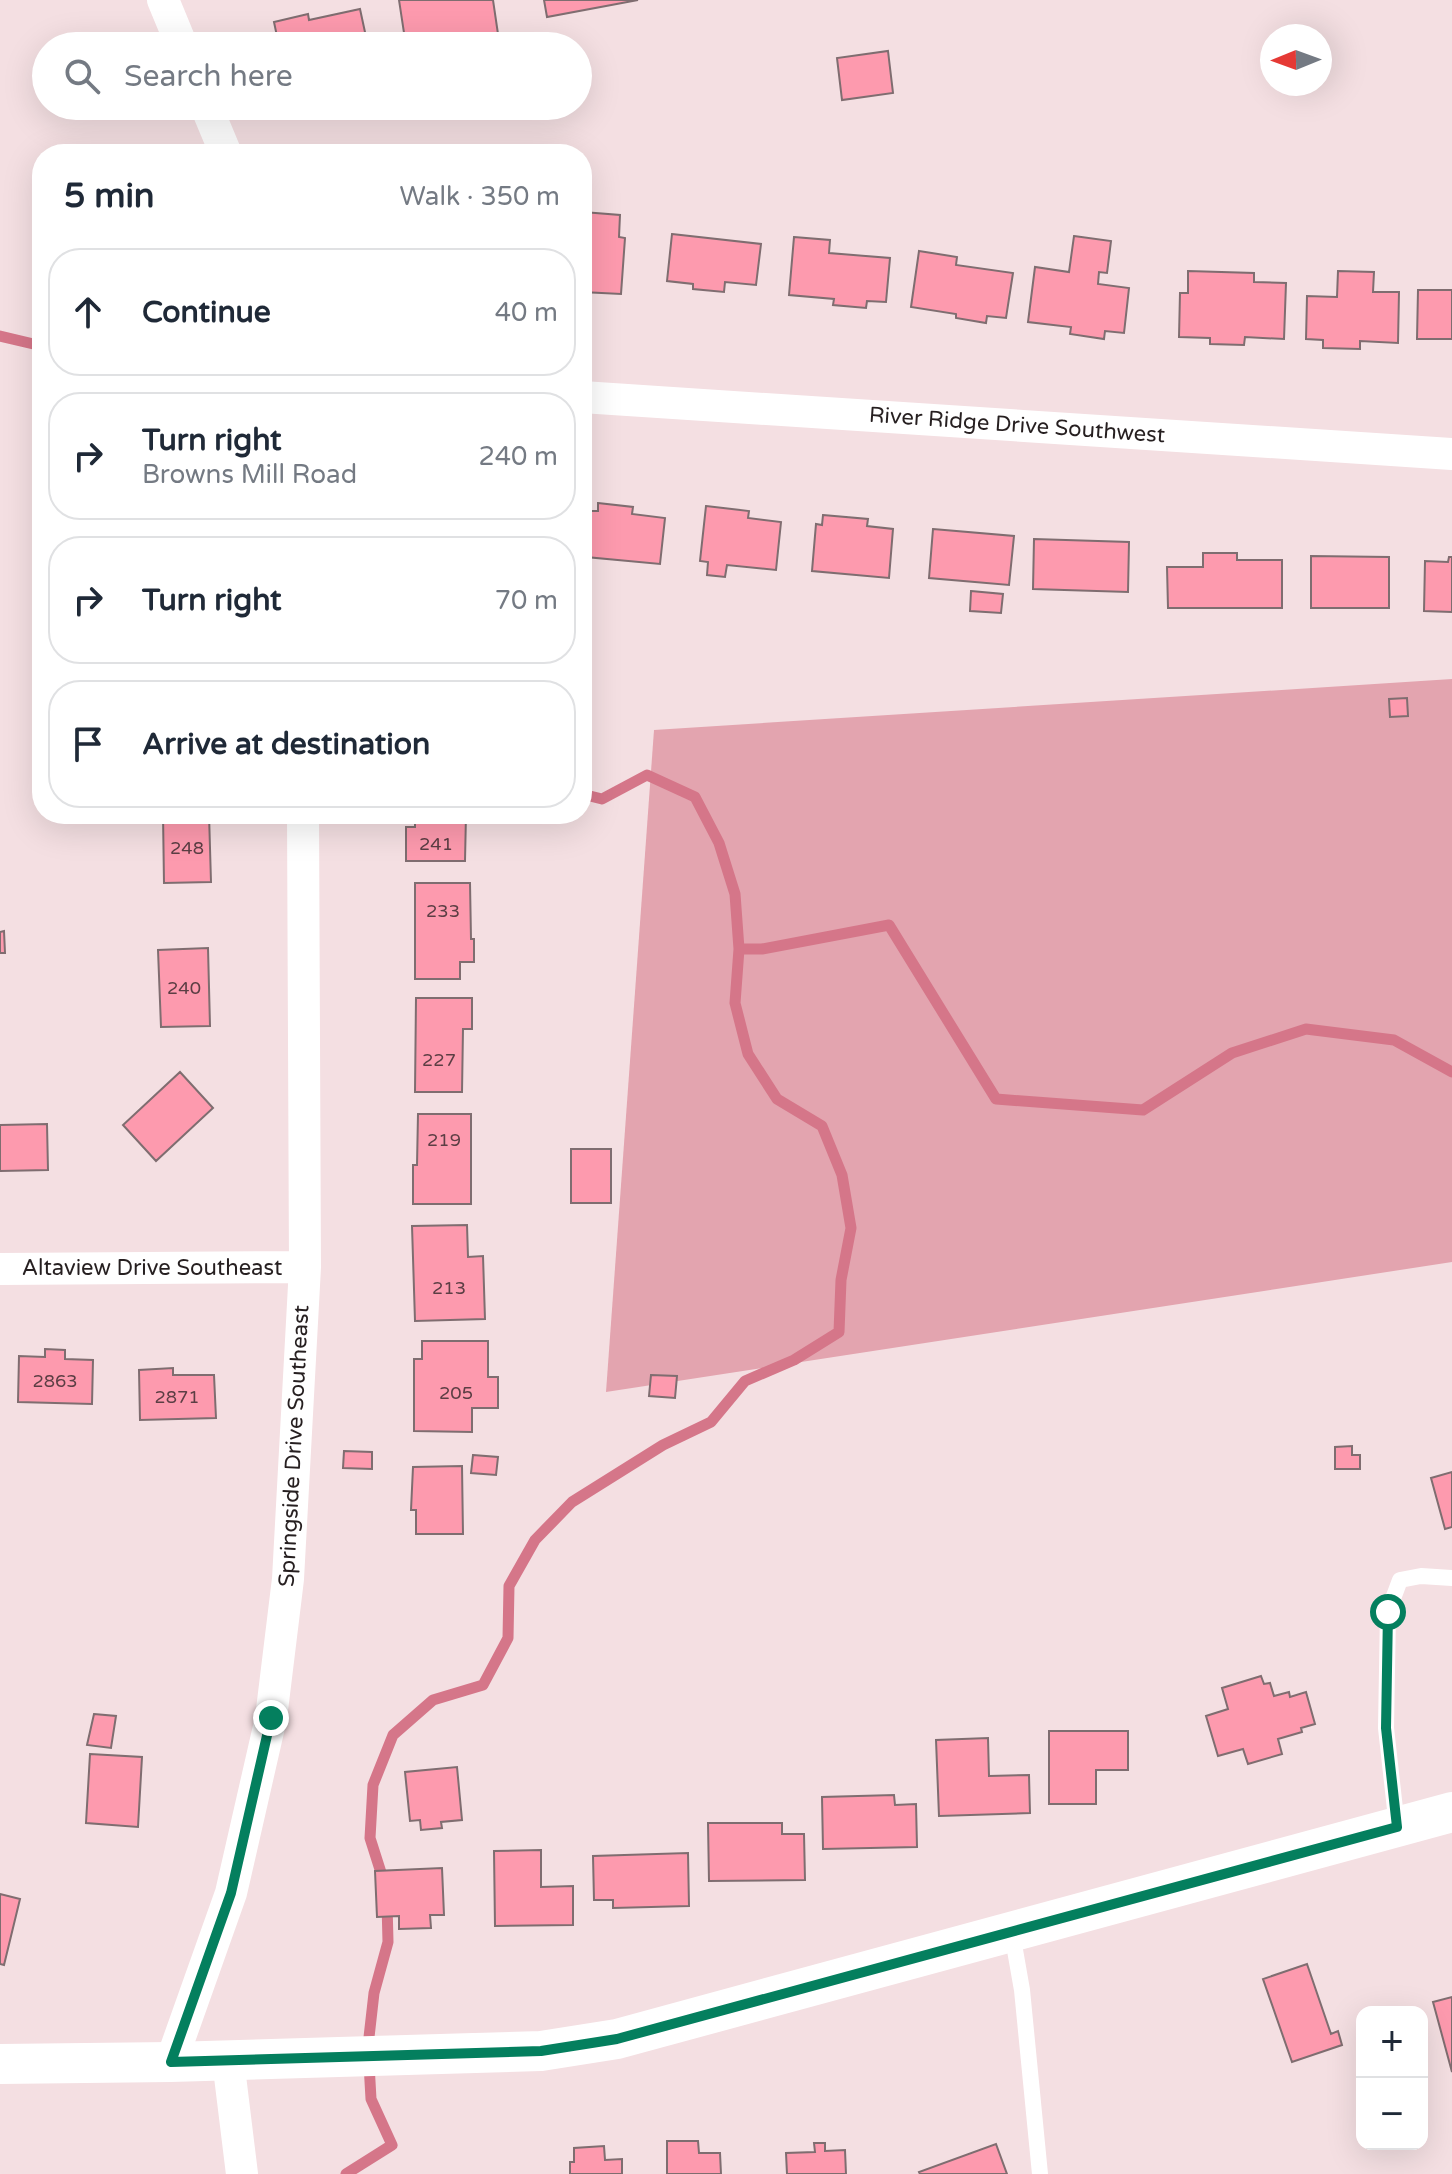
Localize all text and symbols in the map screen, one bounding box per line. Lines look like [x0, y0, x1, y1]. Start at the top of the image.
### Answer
north arrow [1260, 24, 1332, 96]
search box [32, 32, 592, 120]
icon: search [60, 54, 104, 98]
text: Search here [124, 58, 293, 95]
text: 5 min [64, 176, 155, 217]
text: Walk · 350 m [400, 181, 560, 212]
icon: ahead [66, 290, 110, 334]
text: Continue [142, 294, 271, 331]
text: 40 m [495, 297, 558, 328]
street label: River Ridge Drive Southwest [868, 402, 1166, 448]
text: Turn right [142, 422, 282, 459]
icon: right [66, 434, 110, 478]
text: 240 m [478, 441, 558, 472]
text: Browns Mill Road [142, 459, 357, 490]
icon: right [66, 578, 110, 622]
text: Turn right [142, 582, 282, 619]
text: 70 m [495, 585, 558, 616]
icon: arrive [66, 722, 110, 766]
text: Arrive at destination [142, 726, 430, 763]
house number: 241 [419, 833, 453, 855]
house number: 248 [170, 837, 204, 859]
house number: 233 [426, 900, 460, 922]
house number: 240 [167, 977, 201, 999]
house number: 227 [422, 1049, 456, 1071]
house number: 219 [427, 1129, 461, 1151]
street label: Altaview Drive Southeast [22, 1255, 282, 1281]
house number: 213 [432, 1277, 466, 1299]
street label: Springside Drive Southeast [274, 1304, 314, 1588]
house number: 2863 [32, 1370, 78, 1392]
house number: 205 [439, 1382, 473, 1404]
house number: 2871 [154, 1386, 200, 1408]
route start [1370, 1594, 1406, 1630]
route end [253, 1700, 289, 1736]
map controls [1356, 2006, 1428, 2150]
button: + [1356, 2006, 1428, 2078]
button: − [1356, 2078, 1428, 2150]

